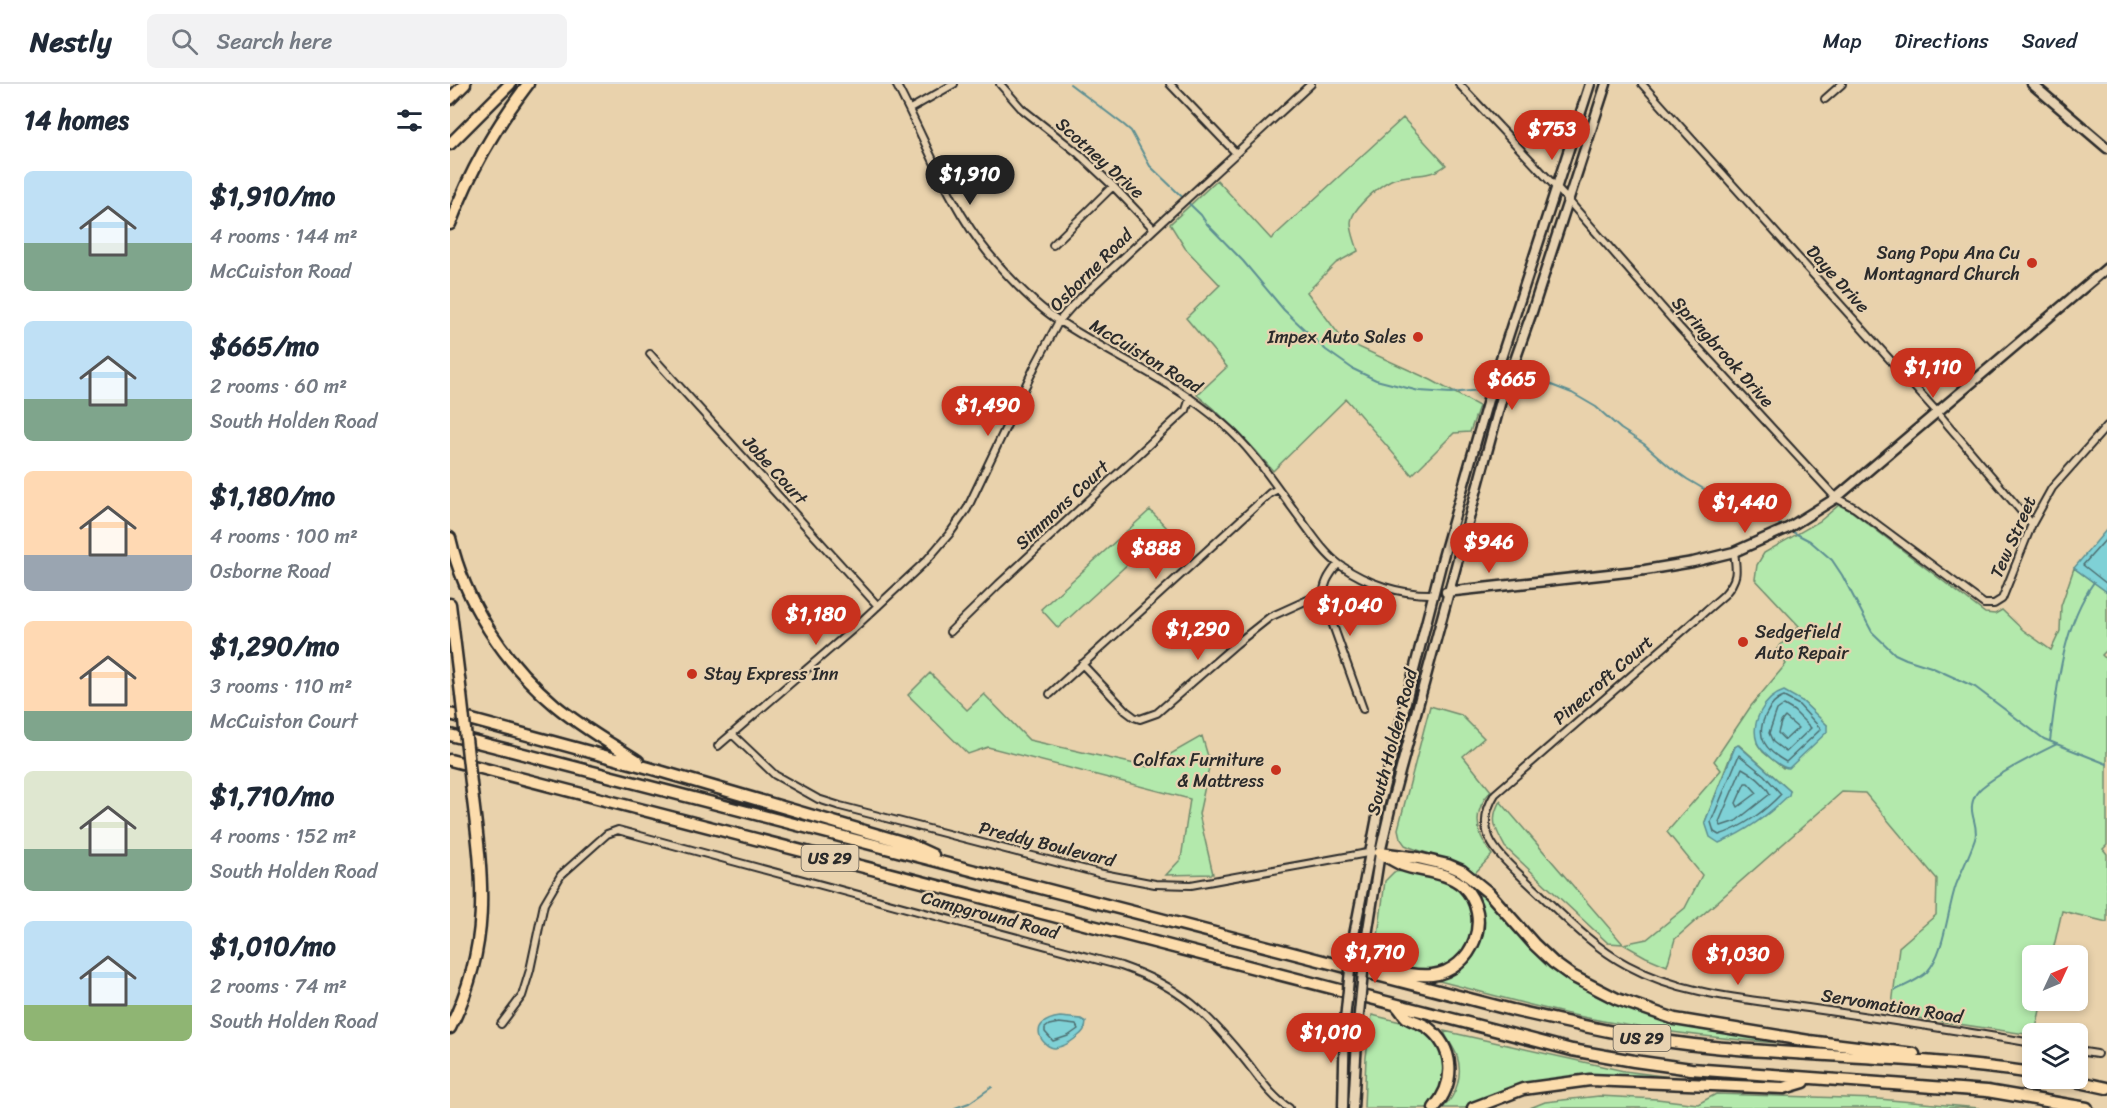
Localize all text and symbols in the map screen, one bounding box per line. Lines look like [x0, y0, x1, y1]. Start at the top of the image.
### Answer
search box [147, 14, 567, 68]
text: Nestly [30, 17, 111, 66]
text: Search here [216, 22, 332, 61]
text: Map [1823, 22, 1861, 60]
text: Directions [1894, 22, 1989, 60]
text: Saved [2022, 22, 2077, 60]
icon: search [168, 25, 201, 58]
text: 14 homes [24, 97, 129, 143]
icon: filters [393, 104, 426, 137]
street label: Scotney Drive [1048, 109, 1152, 207]
pin: $753 [1516, 110, 1588, 161]
text: $753 [1528, 112, 1576, 147]
pin: $1,910 [921, 155, 1019, 206]
text: $1,910 [940, 157, 1000, 192]
text: $1,910/mo [210, 173, 335, 219]
icon: home [72, 195, 144, 267]
text: 4 rooms · 144 m² [210, 219, 358, 254]
street label: Osborne Road [1041, 219, 1142, 320]
street label: Daye Drive [1798, 237, 1878, 321]
place label: Sang Popu Ana Cu Montagnard Church [1864, 237, 2020, 290]
text: McCuiston Road [210, 254, 351, 289]
marker: Sang Popu Ana Cu Montagnard Church [2025, 256, 2039, 270]
street label: Springbrook Drive [1664, 289, 1782, 415]
street label: McCuiston Road [1083, 310, 1210, 403]
place label: Impex Auto Sales [1267, 321, 1407, 353]
text: $665/mo [210, 323, 319, 369]
marker: Impex Auto Sales [1411, 330, 1425, 344]
icon: home [72, 345, 144, 417]
pin: $1,110 [1884, 348, 1982, 399]
text: $1,110 [1904, 350, 1962, 385]
pin: $665 [1476, 360, 1548, 411]
text: $665 [1488, 362, 1536, 397]
text: 2 rooms · 60 m² [210, 369, 347, 404]
pin: $1,490 [939, 386, 1037, 437]
text: $1,490 [956, 388, 1020, 423]
text: South Holden Road [210, 404, 377, 439]
street label: Jobe Court [734, 427, 816, 513]
street label: Simmons Court [1007, 452, 1117, 558]
text: $1,180/mo [210, 473, 335, 519]
pin: $1,440 [1696, 483, 1794, 534]
text: $1,440 [1712, 485, 1778, 520]
street label: Tew Street [1981, 491, 2045, 583]
icon: home [72, 495, 144, 567]
text: 4 rooms · 100 m² [210, 519, 358, 554]
pin: $946 [1453, 523, 1525, 574]
text: $946 [1464, 525, 1514, 560]
pin: $888 [1120, 529, 1192, 580]
text: $888 [1131, 531, 1181, 566]
text: Osborne Road [210, 554, 330, 589]
pin: $1,040 [1301, 586, 1399, 637]
text: $1,040 [1317, 588, 1383, 623]
pin: $1,180 [767, 595, 865, 646]
text: $1,180 [786, 597, 846, 632]
pin: $1,290 [1149, 610, 1247, 661]
text: $1,290 [1166, 612, 1230, 647]
place label: Sedgefield Auto Repair [1754, 616, 1850, 669]
text: $1,290/mo [210, 623, 339, 669]
street label: Pinecroft Court [1545, 627, 1661, 733]
marker: Sedgefield Auto Repair [1736, 635, 1750, 649]
icon: home [72, 645, 144, 717]
place label: Stay Express Inn [704, 658, 839, 690]
street label: South Holden Road [1357, 664, 1427, 819]
marker: Stay Express Inn [685, 667, 699, 681]
text: 3 rooms · 110 m² [210, 669, 352, 704]
text: McCuiston Court [210, 704, 358, 739]
place label: Colfax Furniture & Mattress [1133, 744, 1265, 797]
marker: Colfax Furniture & Mattress [1269, 763, 1283, 777]
text: $1,710/mo [210, 773, 334, 819]
icon: home [72, 795, 144, 867]
street label: Preddy Boulevard [976, 812, 1120, 877]
text: 4 rooms · 152 m² [210, 819, 356, 854]
road number: US 29 [802, 845, 859, 871]
text: South Holden Road [210, 854, 377, 889]
street label: Campground Road [918, 881, 1064, 949]
text: $1,010/mo [210, 923, 336, 969]
pin: $1,710 [1326, 933, 1424, 984]
text: $1,710 [1345, 935, 1405, 970]
pin: $1,030 [1689, 935, 1787, 986]
text: $1,030 [1706, 937, 1770, 972]
icon: home [72, 945, 144, 1017]
north arrow [2022, 945, 2088, 1011]
map controls [2022, 945, 2088, 1089]
text: 2 rooms · 74 m² [210, 969, 347, 1004]
street label: Servomation Road [1819, 979, 1967, 1033]
text: South Holden Road [210, 1004, 377, 1039]
pin: $1,010 [1282, 1013, 1380, 1064]
text: $1,010 [1300, 1015, 1362, 1050]
button: layers [2022, 1023, 2088, 1089]
road number: US 29 [1614, 1025, 1670, 1051]

